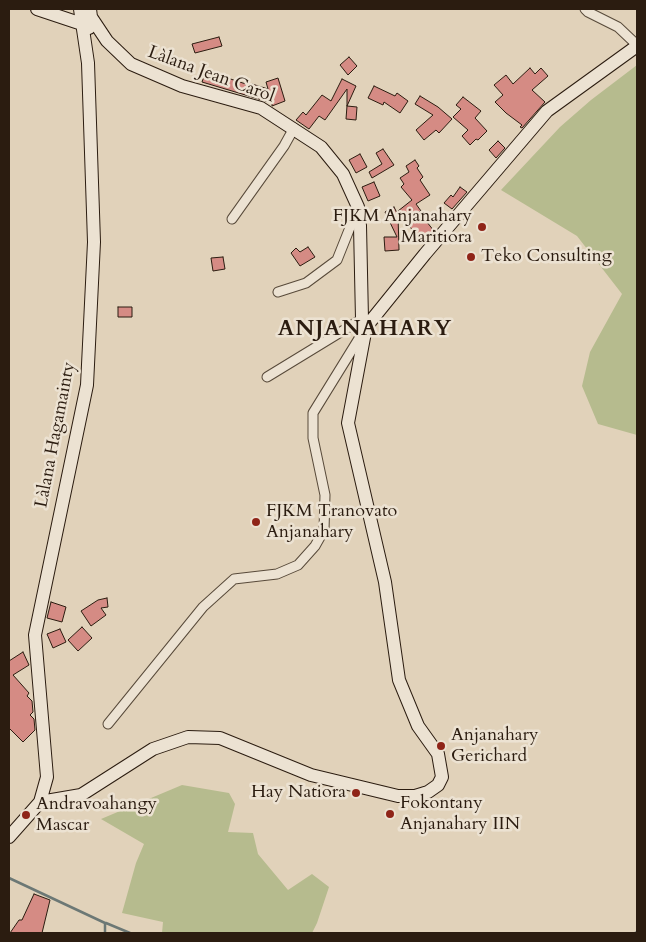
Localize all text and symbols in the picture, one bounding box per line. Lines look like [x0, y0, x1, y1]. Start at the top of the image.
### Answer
street label: Làlana Jean Carol [145, 42, 277, 108]
place label: FJKM Anjanahary Maritiora [333, 206, 472, 248]
marker: FJKM Anjanahary Maritiora [476, 221, 488, 233]
place label: Teko Consulting [481, 246, 612, 268]
marker: Teko Consulting [465, 251, 477, 263]
district label: ANJANAHARY [276, 317, 454, 343]
street label: Làlana Hagamainty [31, 360, 81, 510]
place label: FJKM Tranovato Anjanahary [266, 501, 397, 544]
marker: FJKM Tranovato Anjanahary [250, 516, 262, 528]
place label: Anjanahary Gerichard [451, 725, 539, 768]
marker: Anjanahary Gerichard [435, 740, 447, 752]
place label: Hay Natiora [251, 782, 346, 804]
marker: Hay Natiora [350, 787, 362, 799]
place label: Fokontany Anjanahary IIN [400, 793, 520, 836]
place label: Andravoahangy Mascar [36, 794, 157, 836]
marker: Fokontany Anjanahary IIN [384, 808, 396, 820]
marker: Andravoahangy Mascar [20, 809, 32, 821]

